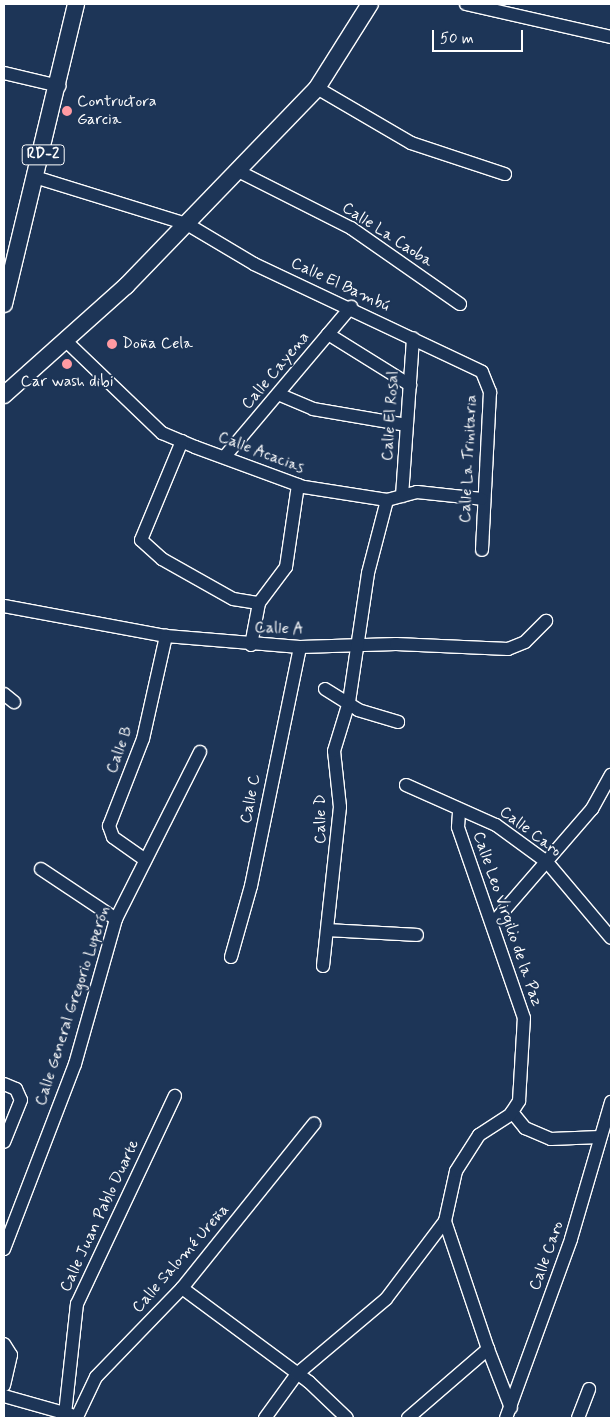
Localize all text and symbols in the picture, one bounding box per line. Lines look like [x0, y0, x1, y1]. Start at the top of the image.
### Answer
scale bar [435, 20, 526, 52]
text: 50 m [440, 29, 474, 49]
place label: Contructora Garcia [77, 92, 156, 130]
marker: Contructora Garcia [61, 105, 73, 117]
road number: RD-2 [20, 142, 66, 168]
street label: Calle La Caoba [337, 198, 437, 272]
street label: Calle El Bambú [288, 254, 392, 316]
street label: Calle Cayena [238, 328, 314, 414]
place label: Doña Cela [122, 334, 192, 354]
marker: Doña Cela [106, 338, 118, 350]
marker: Car wash dibi [61, 358, 73, 370]
street label: Calle El Rosal [378, 370, 404, 462]
place label: Car wash dibi [21, 372, 113, 392]
street label: Calle La Trinitaria [456, 393, 482, 525]
street label: Calle Acacias [216, 428, 306, 478]
street label: Calle A [254, 619, 304, 639]
street label: Calle B [103, 724, 137, 776]
street label: Calle C [237, 773, 265, 825]
street label: Calle D [311, 794, 331, 844]
street label: Calle Caro [496, 803, 564, 861]
street label: Calle Leo Virgilio de la Paz [468, 830, 546, 1008]
street label: Calle General Gregorio Luperón [31, 903, 115, 1109]
street label: Calle Juan Pablo Duarte [57, 1137, 143, 1295]
street label: Calle Salomé Ureña [129, 1201, 233, 1317]
street label: Calle Caro [526, 1219, 568, 1293]

